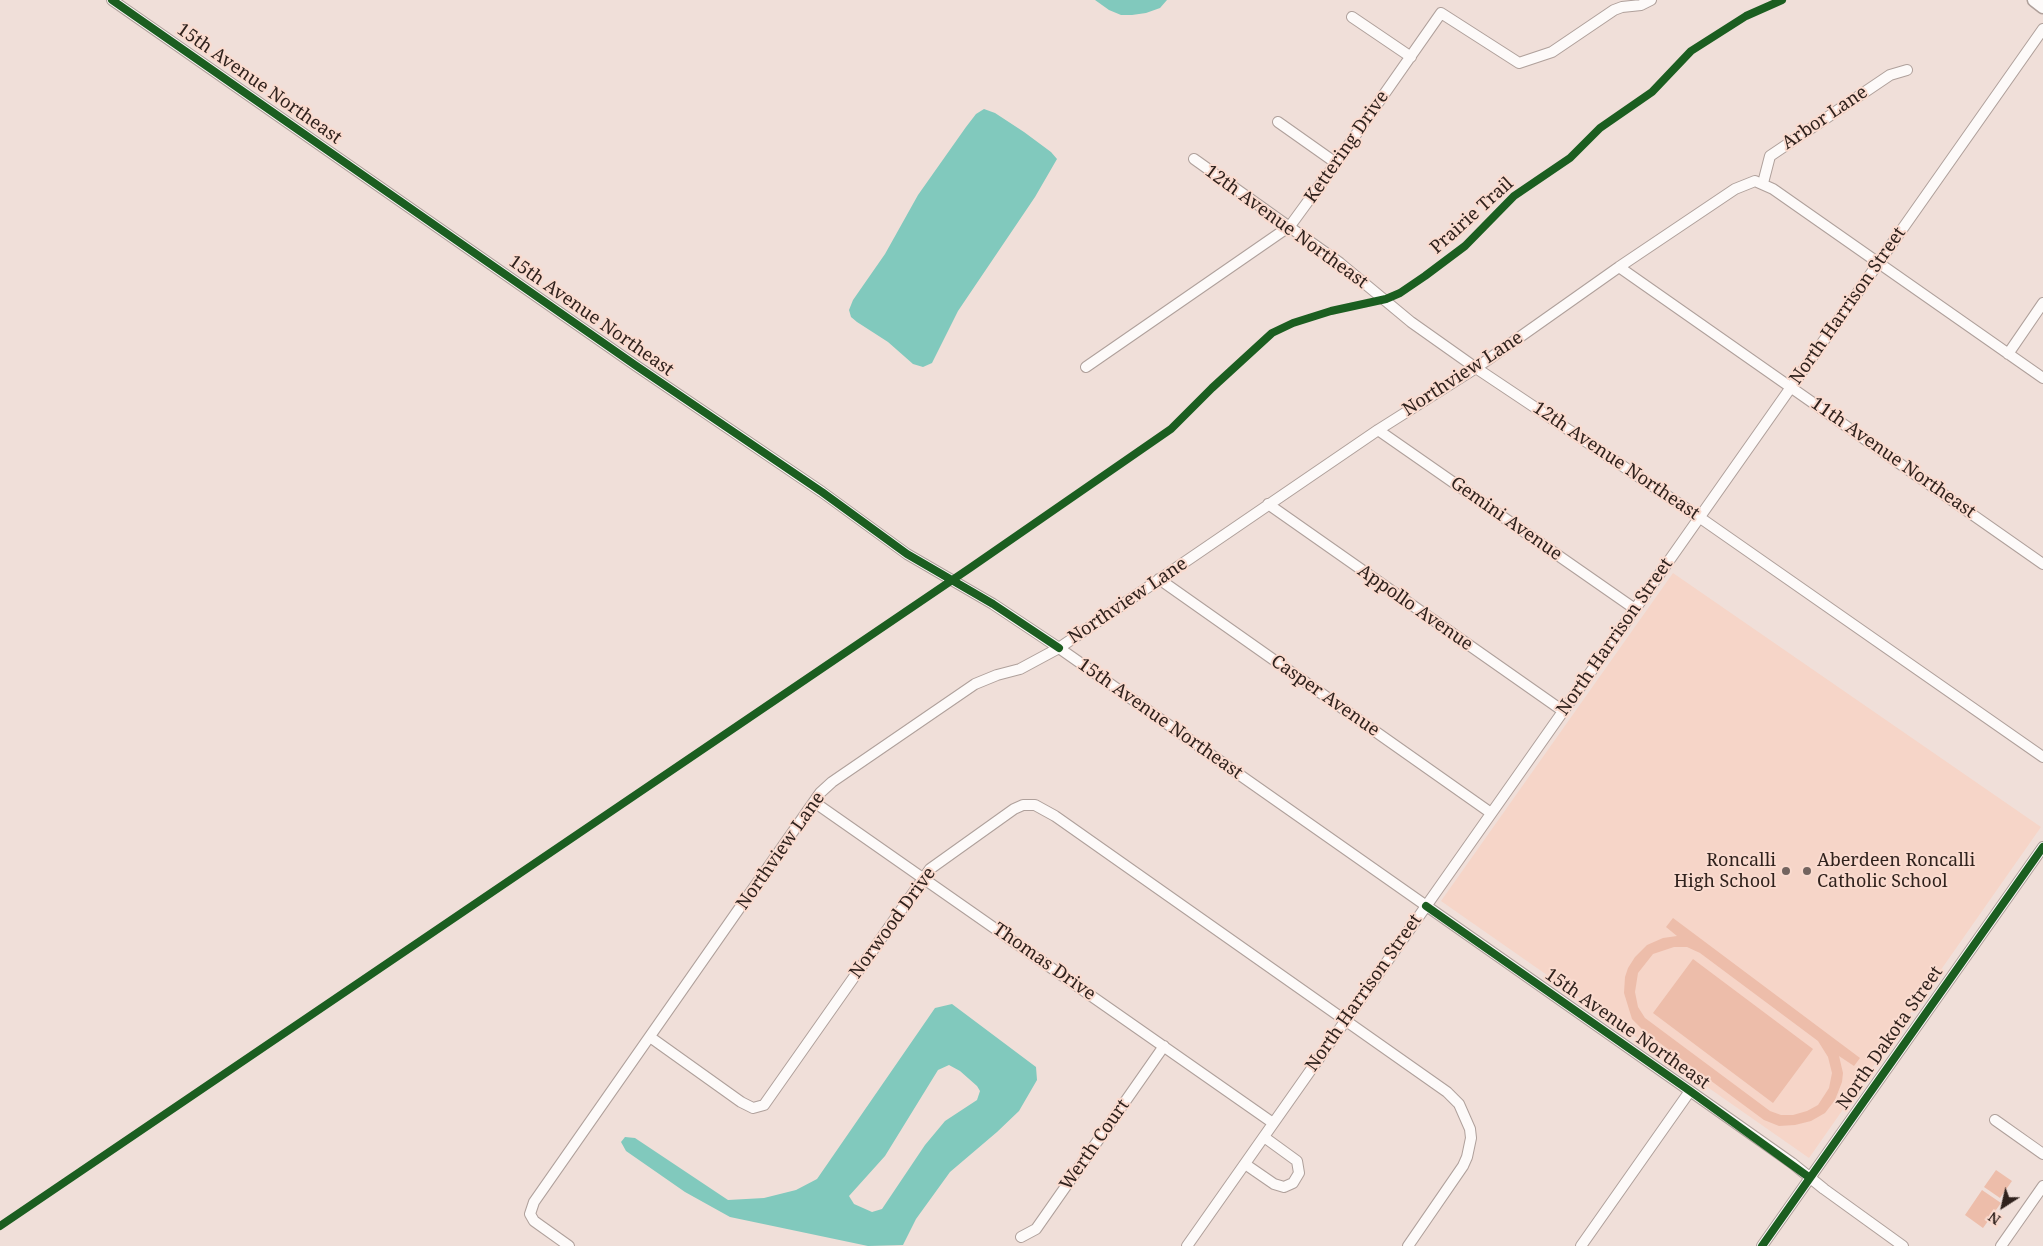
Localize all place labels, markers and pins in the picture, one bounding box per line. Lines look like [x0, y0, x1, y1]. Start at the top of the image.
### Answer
place label: Roncalli High School [1674, 850, 1776, 892]
place label: Aberdeen Roncalli Catholic School [1817, 850, 1975, 892]
marker: Roncalli High School [1780, 865, 1792, 877]
marker: Aberdeen Roncalli Catholic School [1801, 865, 1813, 877]

